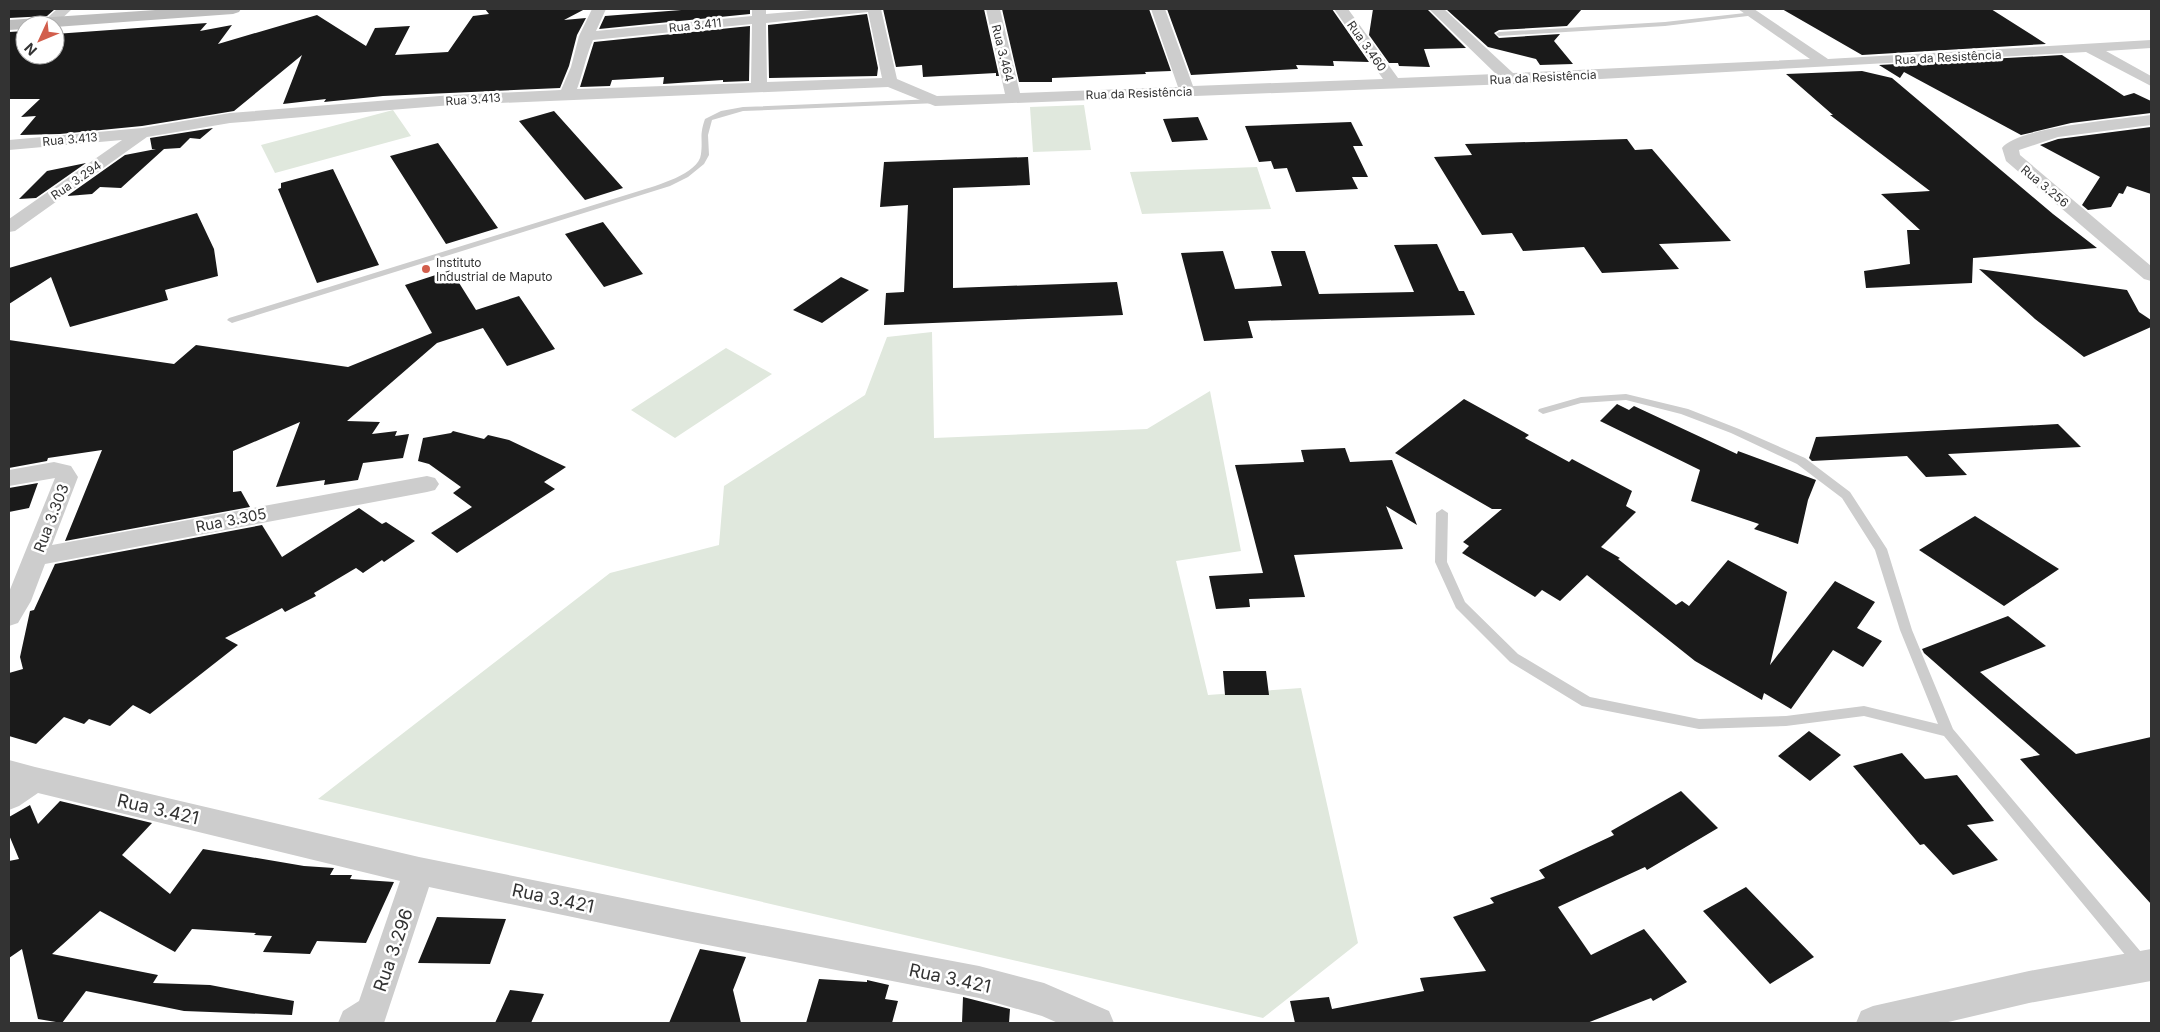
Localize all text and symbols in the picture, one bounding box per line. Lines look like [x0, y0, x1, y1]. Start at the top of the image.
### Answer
north arrow [15, 15, 65, 65]
street label: Rua 3.411 [668, 15, 722, 35]
street label: Rua 3.460 [1344, 18, 1390, 74]
street label: Rua 3.464 [989, 23, 1017, 83]
text: N [20, 40, 40, 59]
street label: Rua da Resistência [1894, 47, 2002, 67]
street label: Rua da Resistência [1489, 67, 1597, 87]
street label: Rua da Resistência [1085, 84, 1193, 102]
street label: Rua 3.413 [445, 90, 501, 108]
street label: Rua 3.413 [42, 129, 98, 149]
street label: Rua 3.294 [48, 157, 104, 203]
street label: Rua 3.256 [2018, 162, 2072, 210]
place label: Instituto Industrial de Maputo [436, 255, 552, 284]
marker: Instituto Industrial de Maputo [420, 263, 432, 275]
street label: Rua 3.303 [29, 481, 73, 555]
street label: Rua 3.305 [194, 504, 268, 536]
street label: Rua 3.421 [115, 789, 201, 829]
street label: Rua 3.421 [510, 879, 596, 917]
street label: Rua 3.296 [369, 906, 417, 994]
street label: Rua 3.421 [907, 959, 993, 997]

